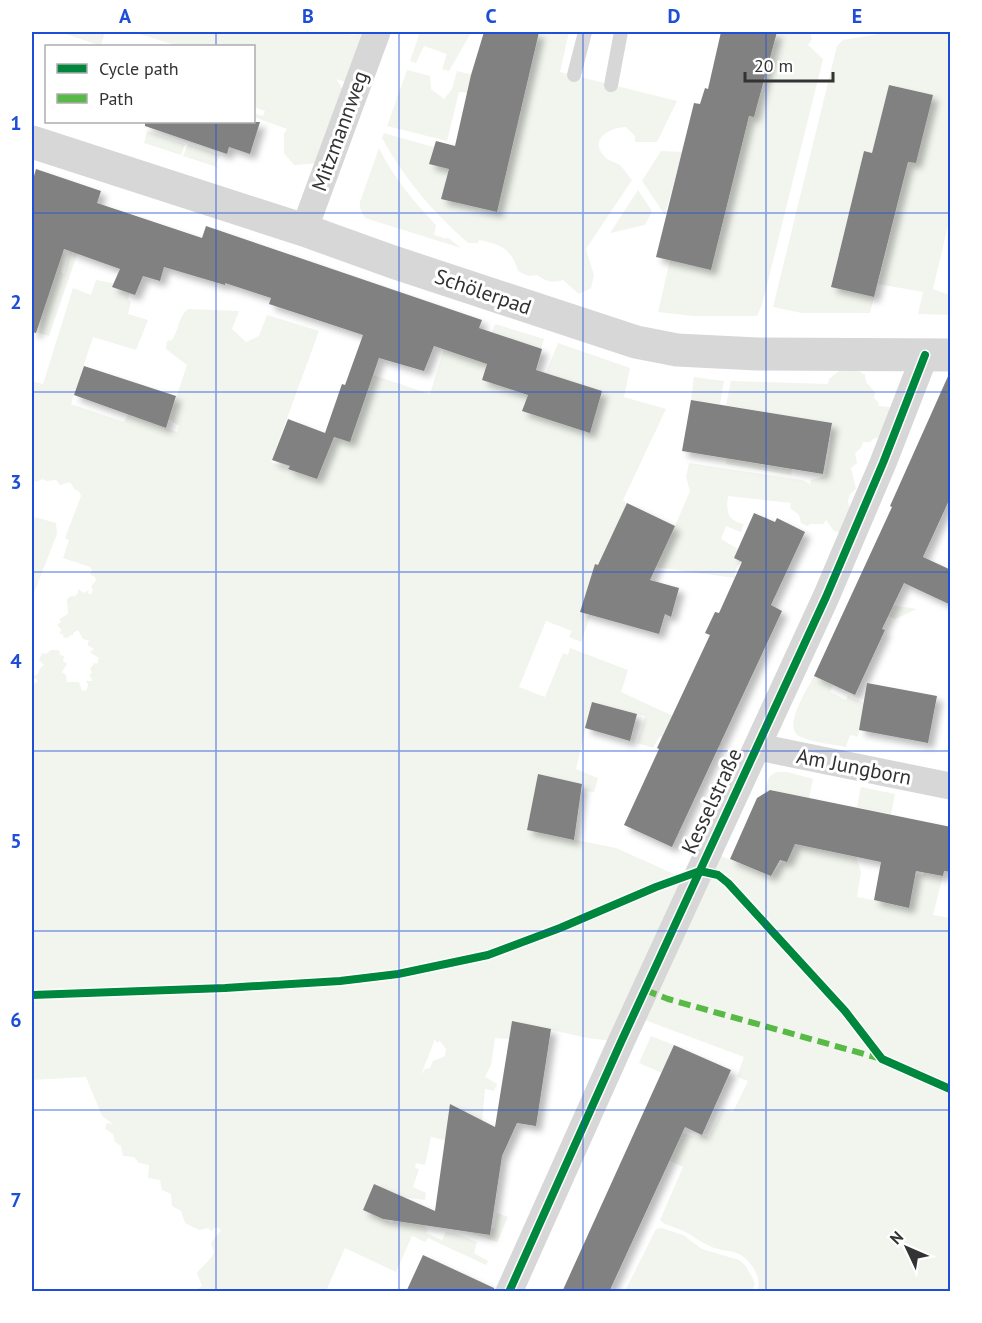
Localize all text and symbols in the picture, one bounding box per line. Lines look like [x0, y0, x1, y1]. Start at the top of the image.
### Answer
text: A [119, 3, 132, 29]
text: B [302, 3, 314, 29]
text: C [485, 3, 497, 29]
text: D [668, 3, 681, 29]
text: E [852, 3, 862, 29]
legend [45, 45, 255, 123]
scale bar [745, 45, 834, 83]
text: 20 m [754, 54, 793, 77]
text: Cycle path [99, 57, 179, 80]
street label: Mitzmannweg [305, 67, 374, 195]
text: Path [99, 87, 133, 110]
text: 1 [10, 110, 22, 136]
street label: Schölerpad [431, 262, 535, 321]
text: 2 [10, 289, 22, 315]
text: 3 [10, 469, 22, 495]
text: 4 [10, 648, 22, 674]
street label: Am Jungborn [794, 742, 914, 791]
street label: Kesselstraße [675, 744, 748, 858]
text: 5 [10, 828, 22, 854]
text: 6 [10, 1007, 22, 1033]
text: 7 [10, 1187, 22, 1213]
north arrow [877, 1218, 937, 1278]
text: N [885, 1227, 907, 1248]

